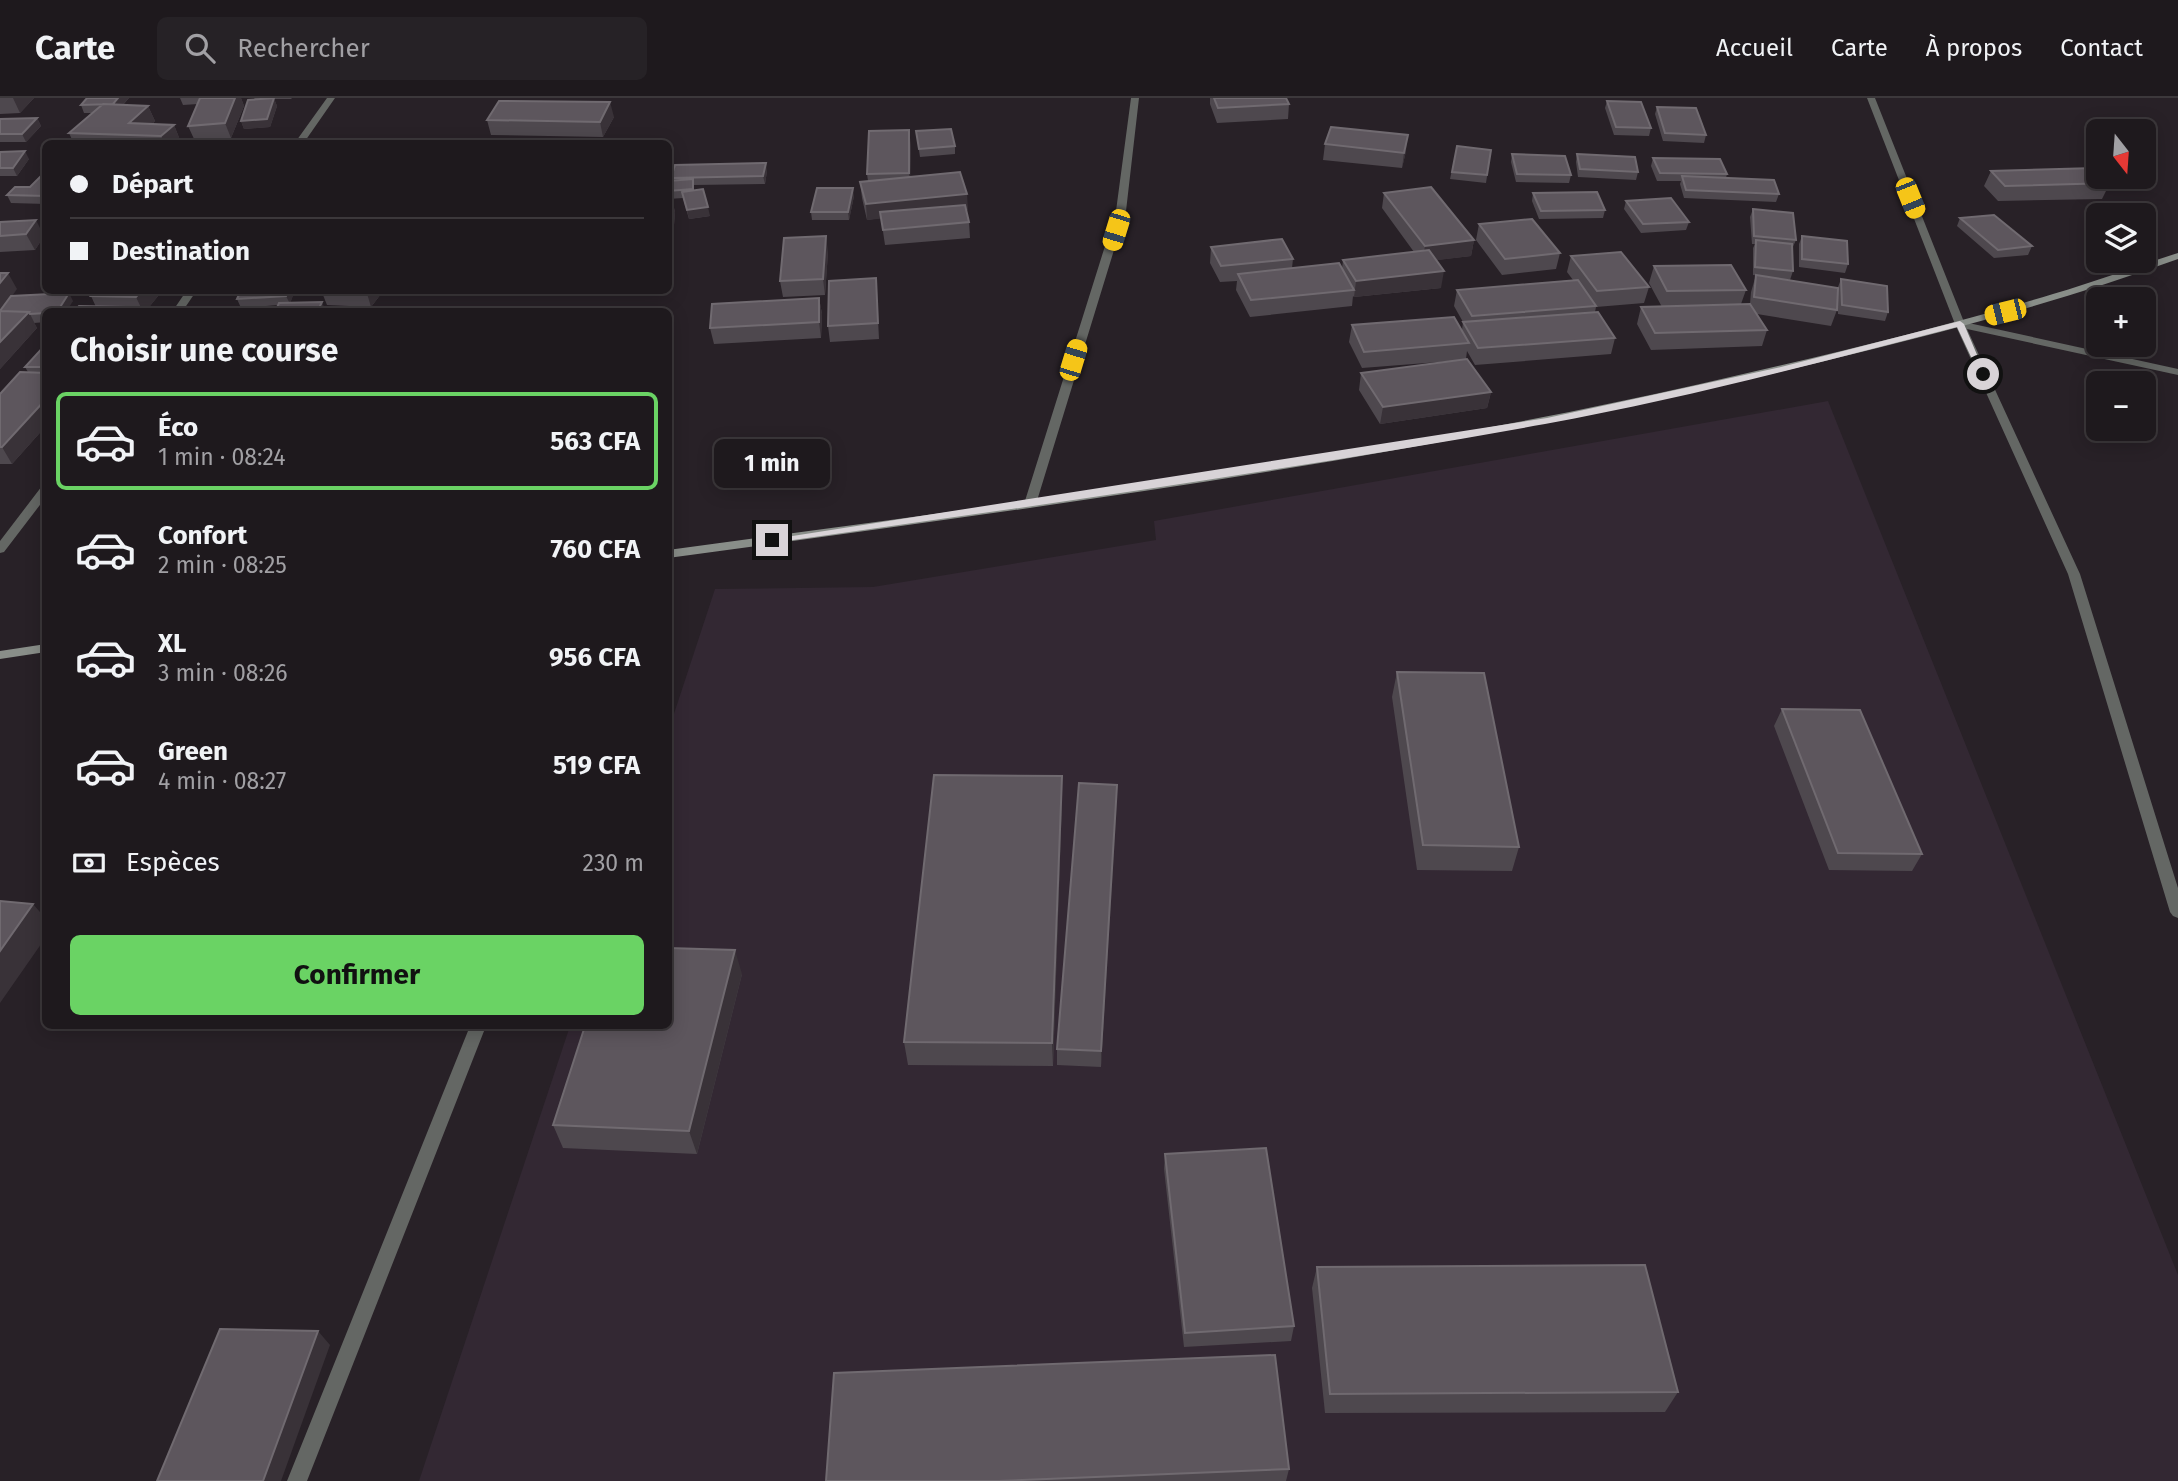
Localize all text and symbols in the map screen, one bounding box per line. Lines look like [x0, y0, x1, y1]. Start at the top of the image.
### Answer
search box [157, 17, 647, 80]
text: Carte [35, 28, 115, 68]
icon: search [181, 29, 219, 67]
text: Rechercher [237, 33, 370, 64]
text: Accueil [1716, 34, 1793, 62]
text: Carte [1831, 34, 1888, 62]
text: À propos [1926, 34, 2022, 62]
text: Contact [2060, 34, 2143, 62]
north arrow [2086, 119, 2156, 189]
map controls [2086, 119, 2156, 441]
text: Départ [112, 169, 193, 200]
car [1893, 175, 1928, 221]
button: layers [2086, 203, 2156, 273]
car [1100, 207, 1133, 253]
text: Destination [112, 236, 250, 267]
button: + [2086, 287, 2156, 357]
car [1983, 297, 2028, 327]
text: Choisir une course [70, 331, 338, 369]
car [1057, 337, 1090, 383]
route start [1967, 358, 1999, 390]
button: − [2086, 371, 2156, 441]
icon: car [74, 410, 137, 473]
text: Éco [158, 412, 198, 443]
text: 563 CFA [550, 426, 640, 457]
callout: 1 min [714, 438, 830, 488]
text: 1 min · 08:24 [158, 443, 285, 471]
text: 1 min [744, 449, 800, 477]
icon: car [74, 518, 137, 581]
text: Confort [158, 520, 247, 551]
route end [756, 524, 788, 556]
text: 760 CFA [551, 534, 640, 565]
text: 2 min · 08:25 [158, 551, 287, 579]
icon: car [74, 626, 137, 689]
text: XL [158, 628, 186, 659]
text: 956 CFA [549, 642, 640, 673]
text: 3 min · 08:26 [158, 659, 288, 687]
icon: car [74, 734, 137, 797]
text: Green [158, 736, 228, 767]
text: 519 CFA [553, 750, 640, 781]
text: 4 min · 08:27 [158, 767, 286, 795]
icon: cash [70, 844, 108, 882]
text: Espèces [126, 847, 220, 878]
text: 230 m [583, 849, 644, 877]
button: Confirmer [70, 935, 644, 1015]

